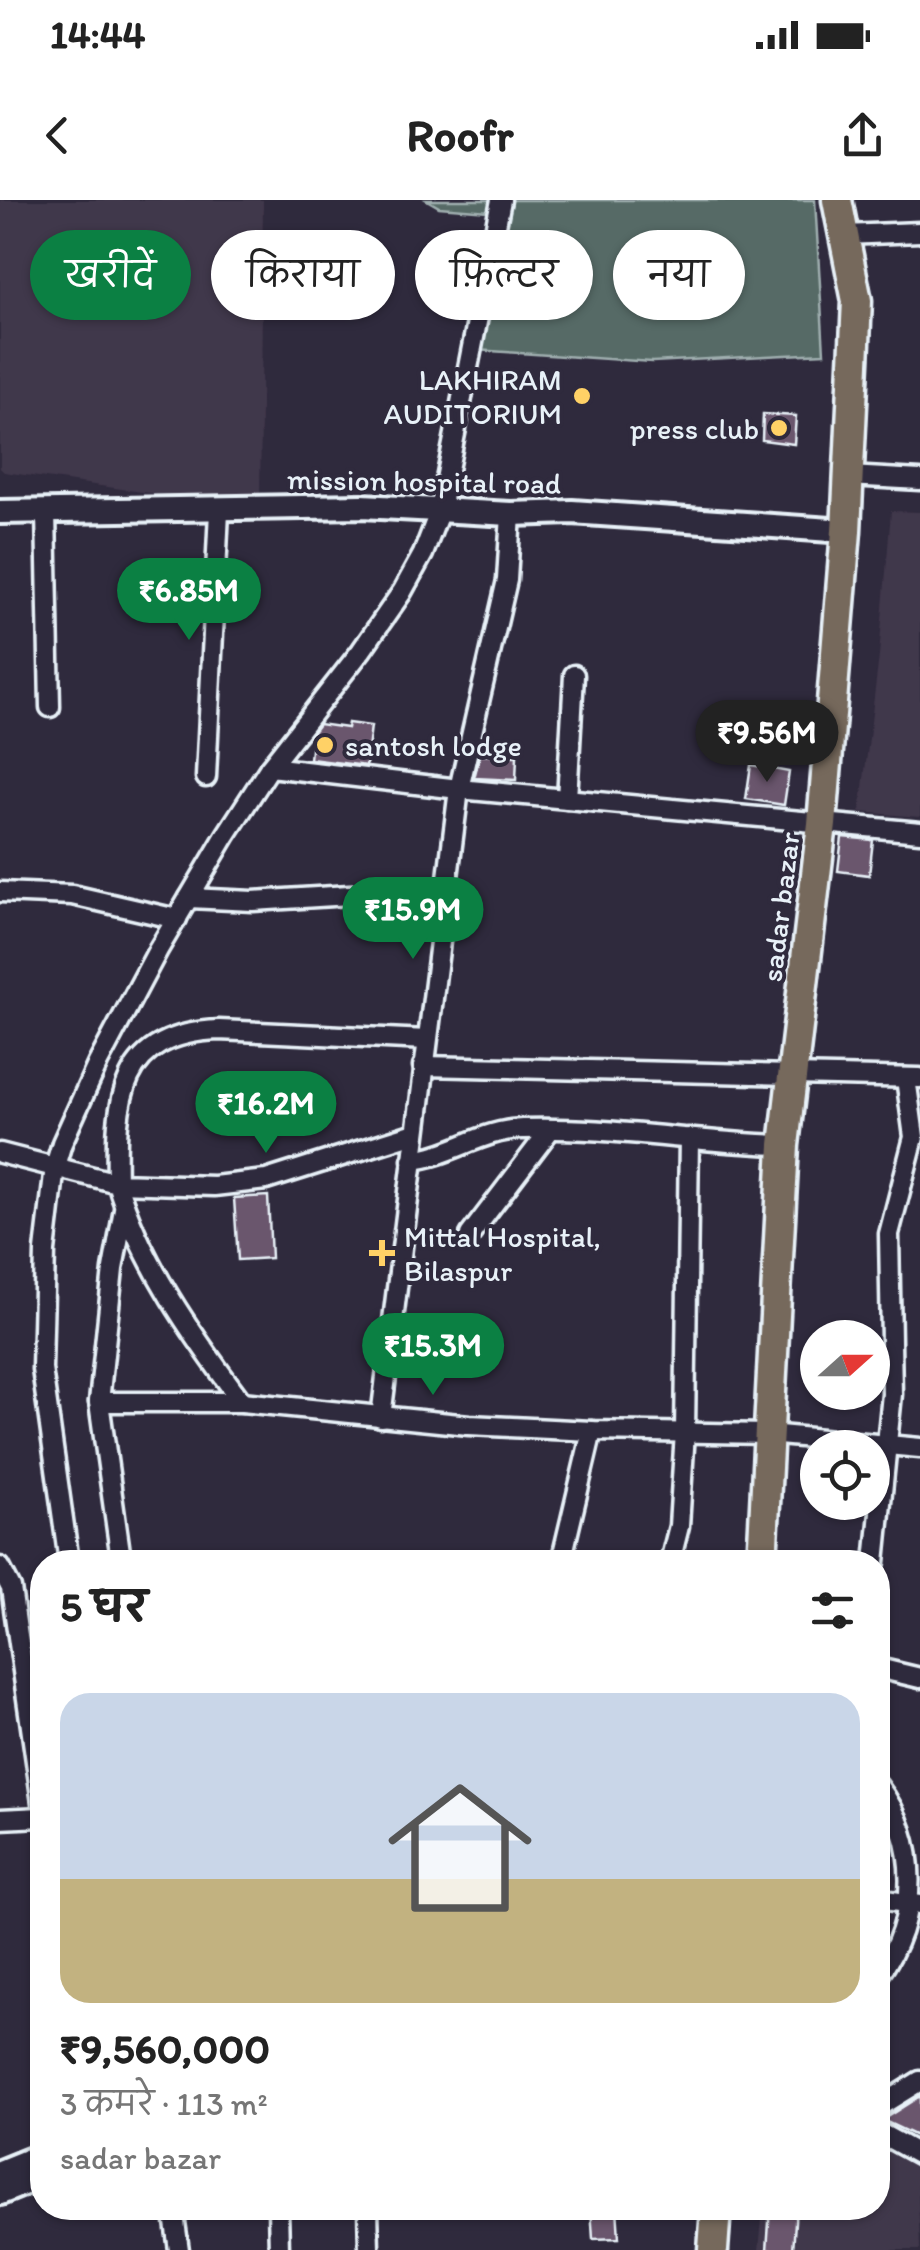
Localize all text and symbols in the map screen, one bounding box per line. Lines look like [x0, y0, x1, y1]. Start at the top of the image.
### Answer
text: 14:44 [50, 12, 145, 58]
icon: back [30, 108, 85, 163]
text: Roofr [407, 108, 513, 162]
icon: share [835, 108, 890, 163]
chip: खरीदें [30, 230, 191, 320]
chip: किराया [211, 230, 395, 320]
chip: फ़िल्टर [415, 230, 593, 320]
chip: नया [613, 230, 745, 320]
place label: LAKHIRAM AUDITORIUM [384, 361, 562, 432]
marker: LAKHIRAM AUDITORIUM [571, 385, 593, 407]
place label: press club [630, 410, 759, 447]
marker: press club [768, 417, 790, 439]
street label: mission hospital road [287, 460, 561, 502]
pin: ₹6.85M [108, 558, 270, 643]
text: ₹6.85M [139, 571, 239, 609]
pin: ₹9.56M [686, 700, 848, 785]
text: ₹9.56M [717, 713, 817, 751]
place label: santosh lodge [345, 727, 522, 764]
marker: santosh lodge [314, 734, 336, 756]
street label: sadar bazar [752, 830, 808, 984]
pin: ₹15.9M [332, 877, 494, 962]
text: ₹15.9M [364, 890, 462, 928]
pin: ₹16.2M [185, 1071, 347, 1156]
text: ₹16.2M [217, 1084, 315, 1122]
place label: Mittal Hospital, Bilaspur [404, 1218, 601, 1289]
marker: Mittal Hospital, Bilaspur [369, 1240, 395, 1266]
pin: ₹15.3M [352, 1313, 514, 1398]
north arrow [800, 1320, 890, 1410]
map controls [800, 1320, 890, 1520]
text: ₹15.3M [384, 1326, 482, 1364]
button: locate [800, 1430, 890, 1520]
text: 5 घर [60, 1581, 147, 1632]
icon: filters [805, 1583, 860, 1638]
icon: home [370, 1758, 550, 1938]
text: ₹9,560,000 [60, 2023, 270, 2074]
text: 3 कमरे · 113 m² [60, 2085, 268, 2123]
text: sadar bazar [60, 2139, 221, 2177]

